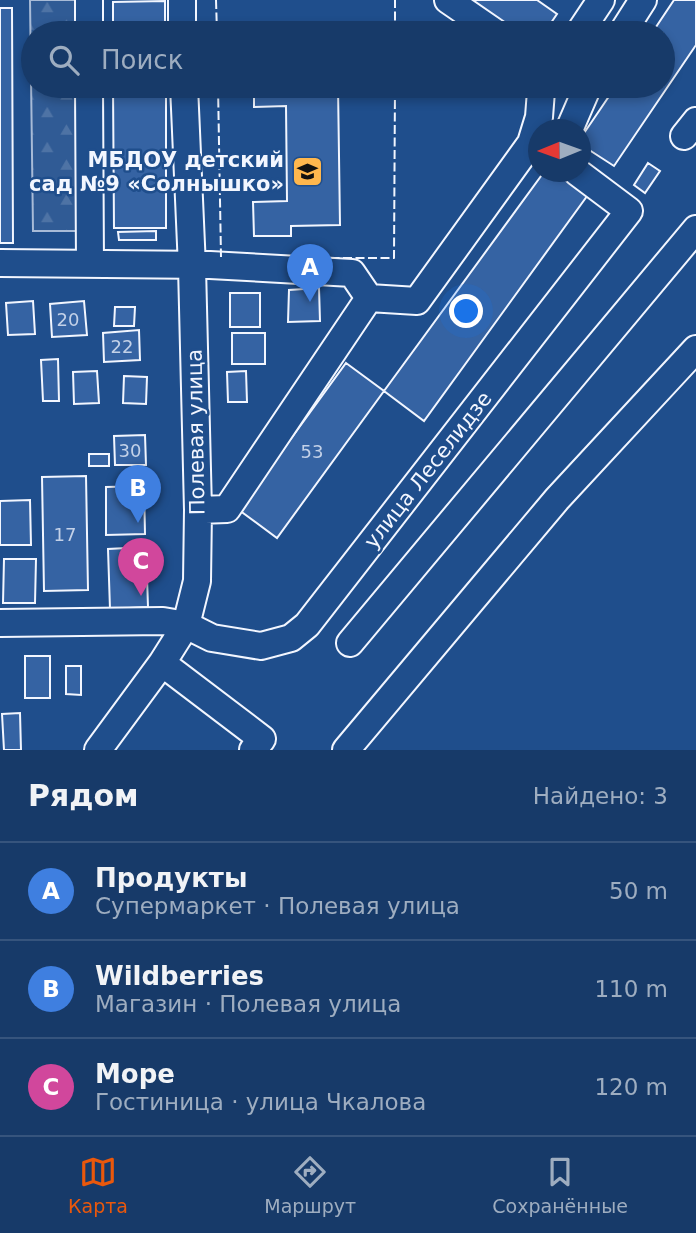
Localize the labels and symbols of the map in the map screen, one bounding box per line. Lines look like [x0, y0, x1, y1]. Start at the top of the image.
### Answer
north arrow [528, 119, 591, 182]
place label: МБДОУ детский сад №9 «Солнышко» [29, 148, 284, 196]
school or university icon: МБДОУ детский сад №9 «Солнышко» [290, 155, 324, 189]
pin: A [287, 244, 333, 302]
your location [449, 294, 483, 328]
house number: 20 [57, 309, 79, 330]
house number: 22 [111, 336, 133, 357]
street label: Полевая улица [183, 349, 209, 515]
street label: улица Леселидзе [359, 387, 497, 553]
house number: 30 [119, 440, 141, 461]
house number: 53 [301, 441, 323, 462]
pin: B [115, 465, 161, 523]
house number: 17 [54, 524, 76, 545]
pin: C [118, 538, 164, 596]

